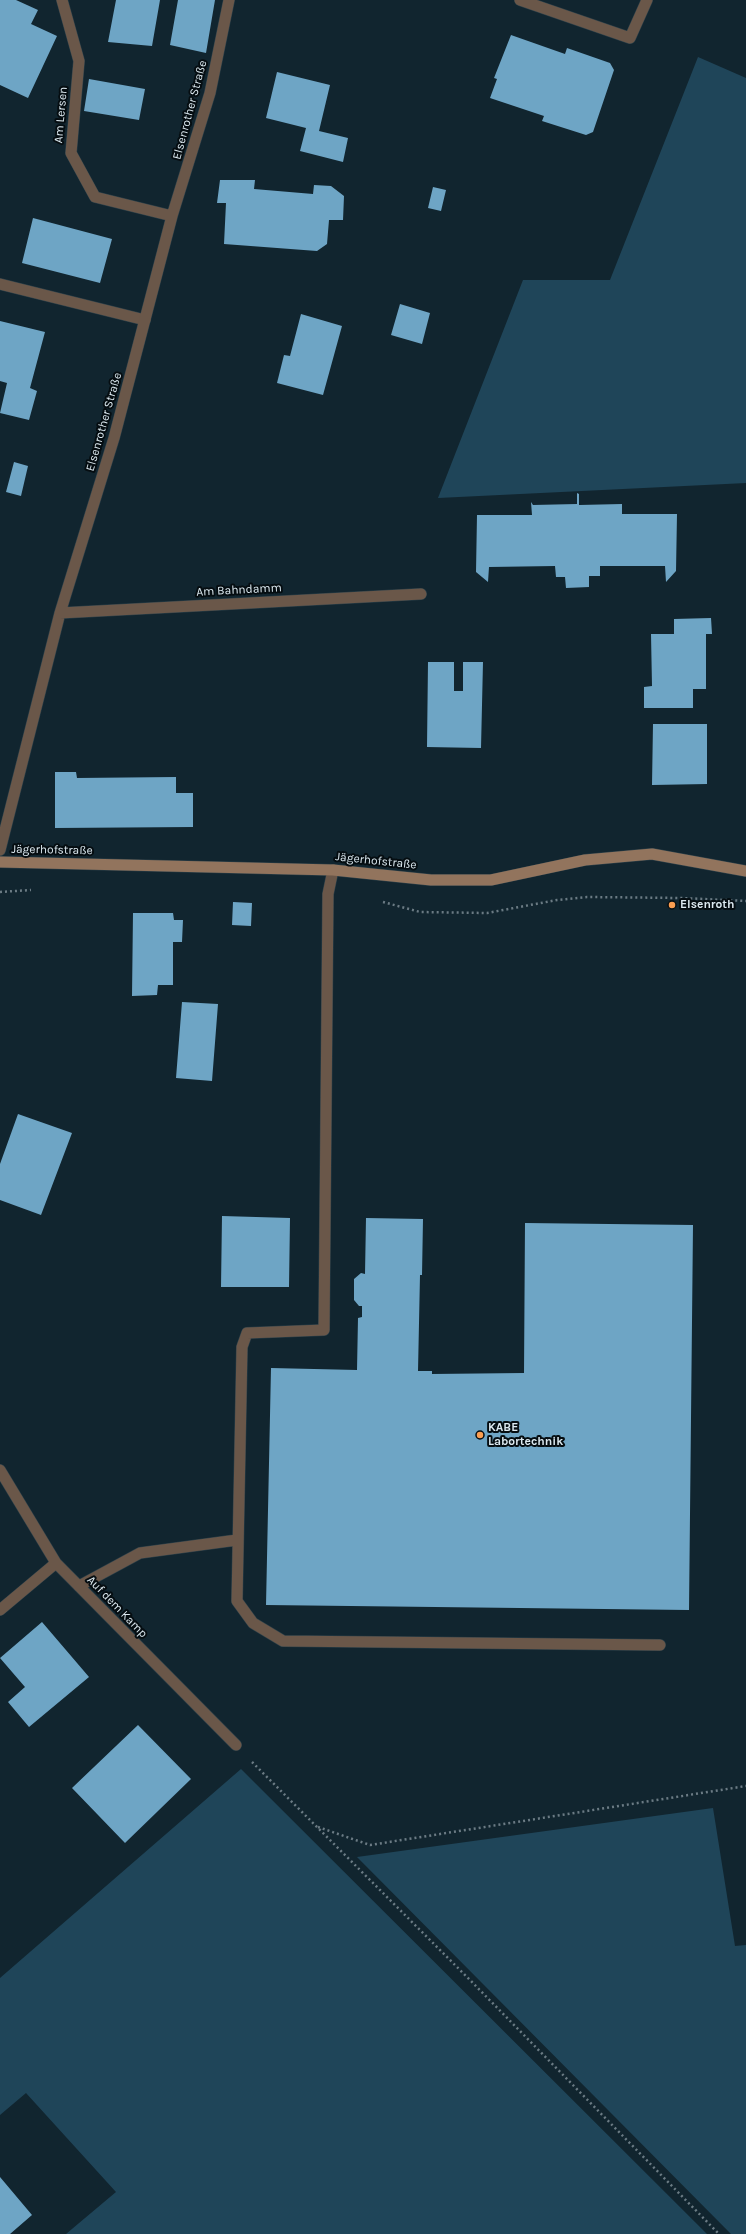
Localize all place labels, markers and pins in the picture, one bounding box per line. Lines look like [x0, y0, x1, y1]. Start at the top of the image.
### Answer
place label: Elsenroth [680, 898, 735, 912]
marker: Elsenroth [667, 900, 677, 910]
place label: KABE Labortechnik [488, 1421, 563, 1449]
marker: KABE Labortechnik [475, 1430, 485, 1440]

